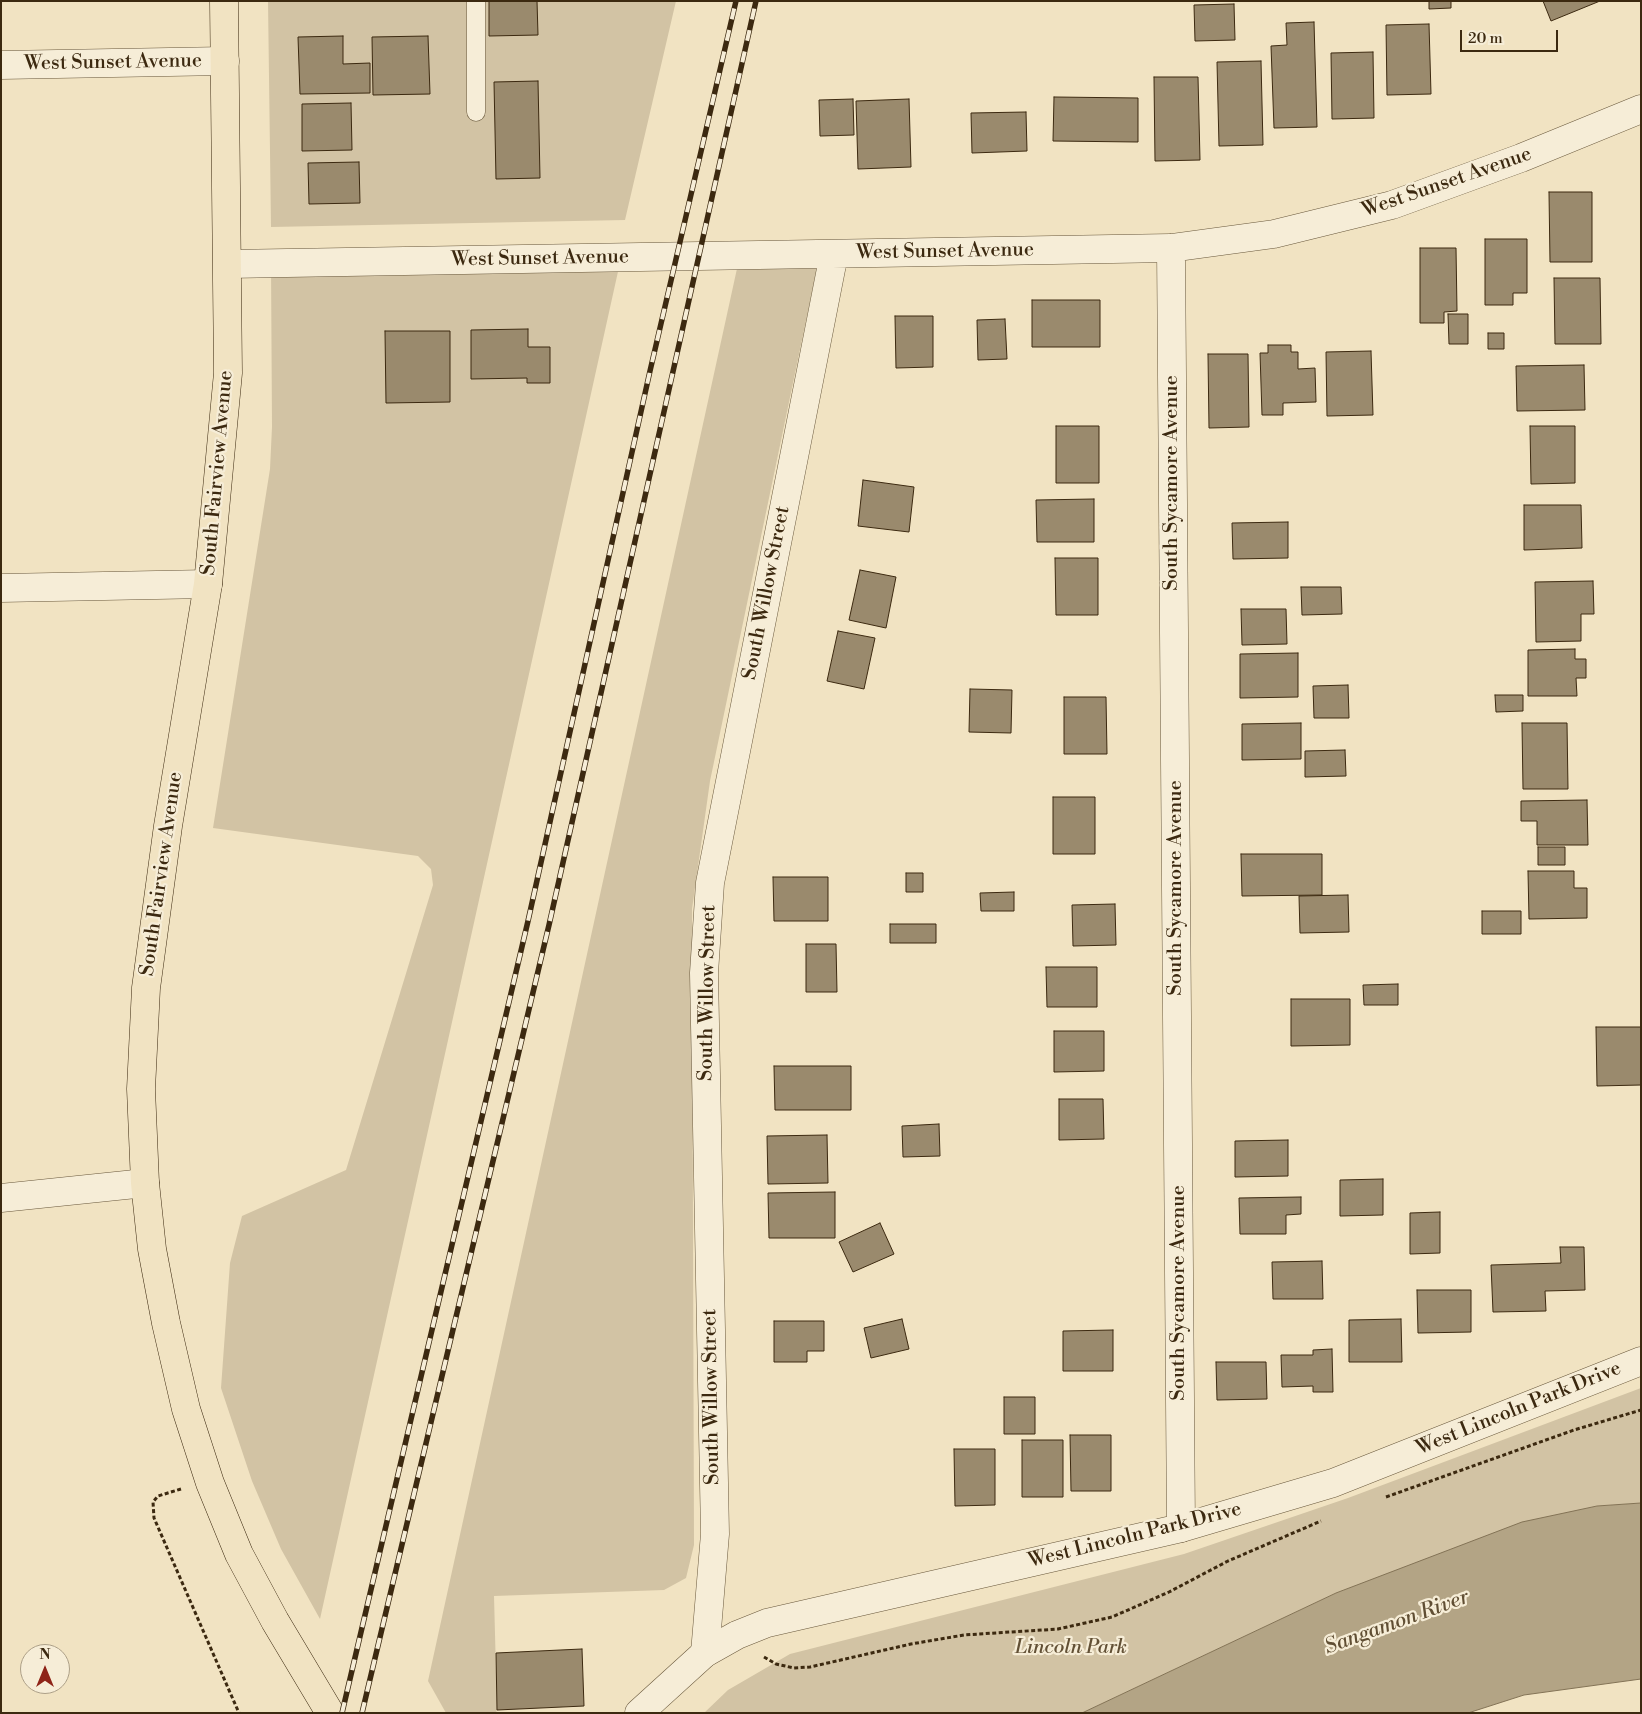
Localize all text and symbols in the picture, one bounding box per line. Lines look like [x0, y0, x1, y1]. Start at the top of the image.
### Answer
scale bar [1462, 20, 1560, 52]
text: 20 m [1468, 29, 1503, 48]
street label: West Sunset Avenue [24, 49, 202, 77]
street label: West Sunset Avenue [1359, 143, 1535, 223]
street label: West Sunset Avenue [856, 238, 1034, 266]
street label: West Sunset Avenue [451, 245, 629, 273]
street label: South Fairview Avenue [197, 369, 239, 577]
street label: South Sycamore Avenue [1160, 375, 1184, 591]
street label: South Willow Street [738, 504, 796, 682]
street label: South Fairview Avenue [136, 770, 188, 978]
street label: South Sycamore Avenue [1164, 780, 1188, 996]
street label: South Willow Street [694, 905, 722, 1081]
street label: South Sycamore Avenue [1167, 1185, 1191, 1401]
street label: South Willow Street [698, 1309, 726, 1485]
street label: West Lincoln Park Drive [1413, 1357, 1625, 1461]
street label: West Lincoln Park Drive [1026, 1498, 1244, 1574]
water label: Sangamon River [1321, 1585, 1473, 1661]
park label: Lincoln Park [1015, 1636, 1127, 1660]
north arrow [20, 1644, 70, 1694]
text: N [39, 1646, 51, 1664]

